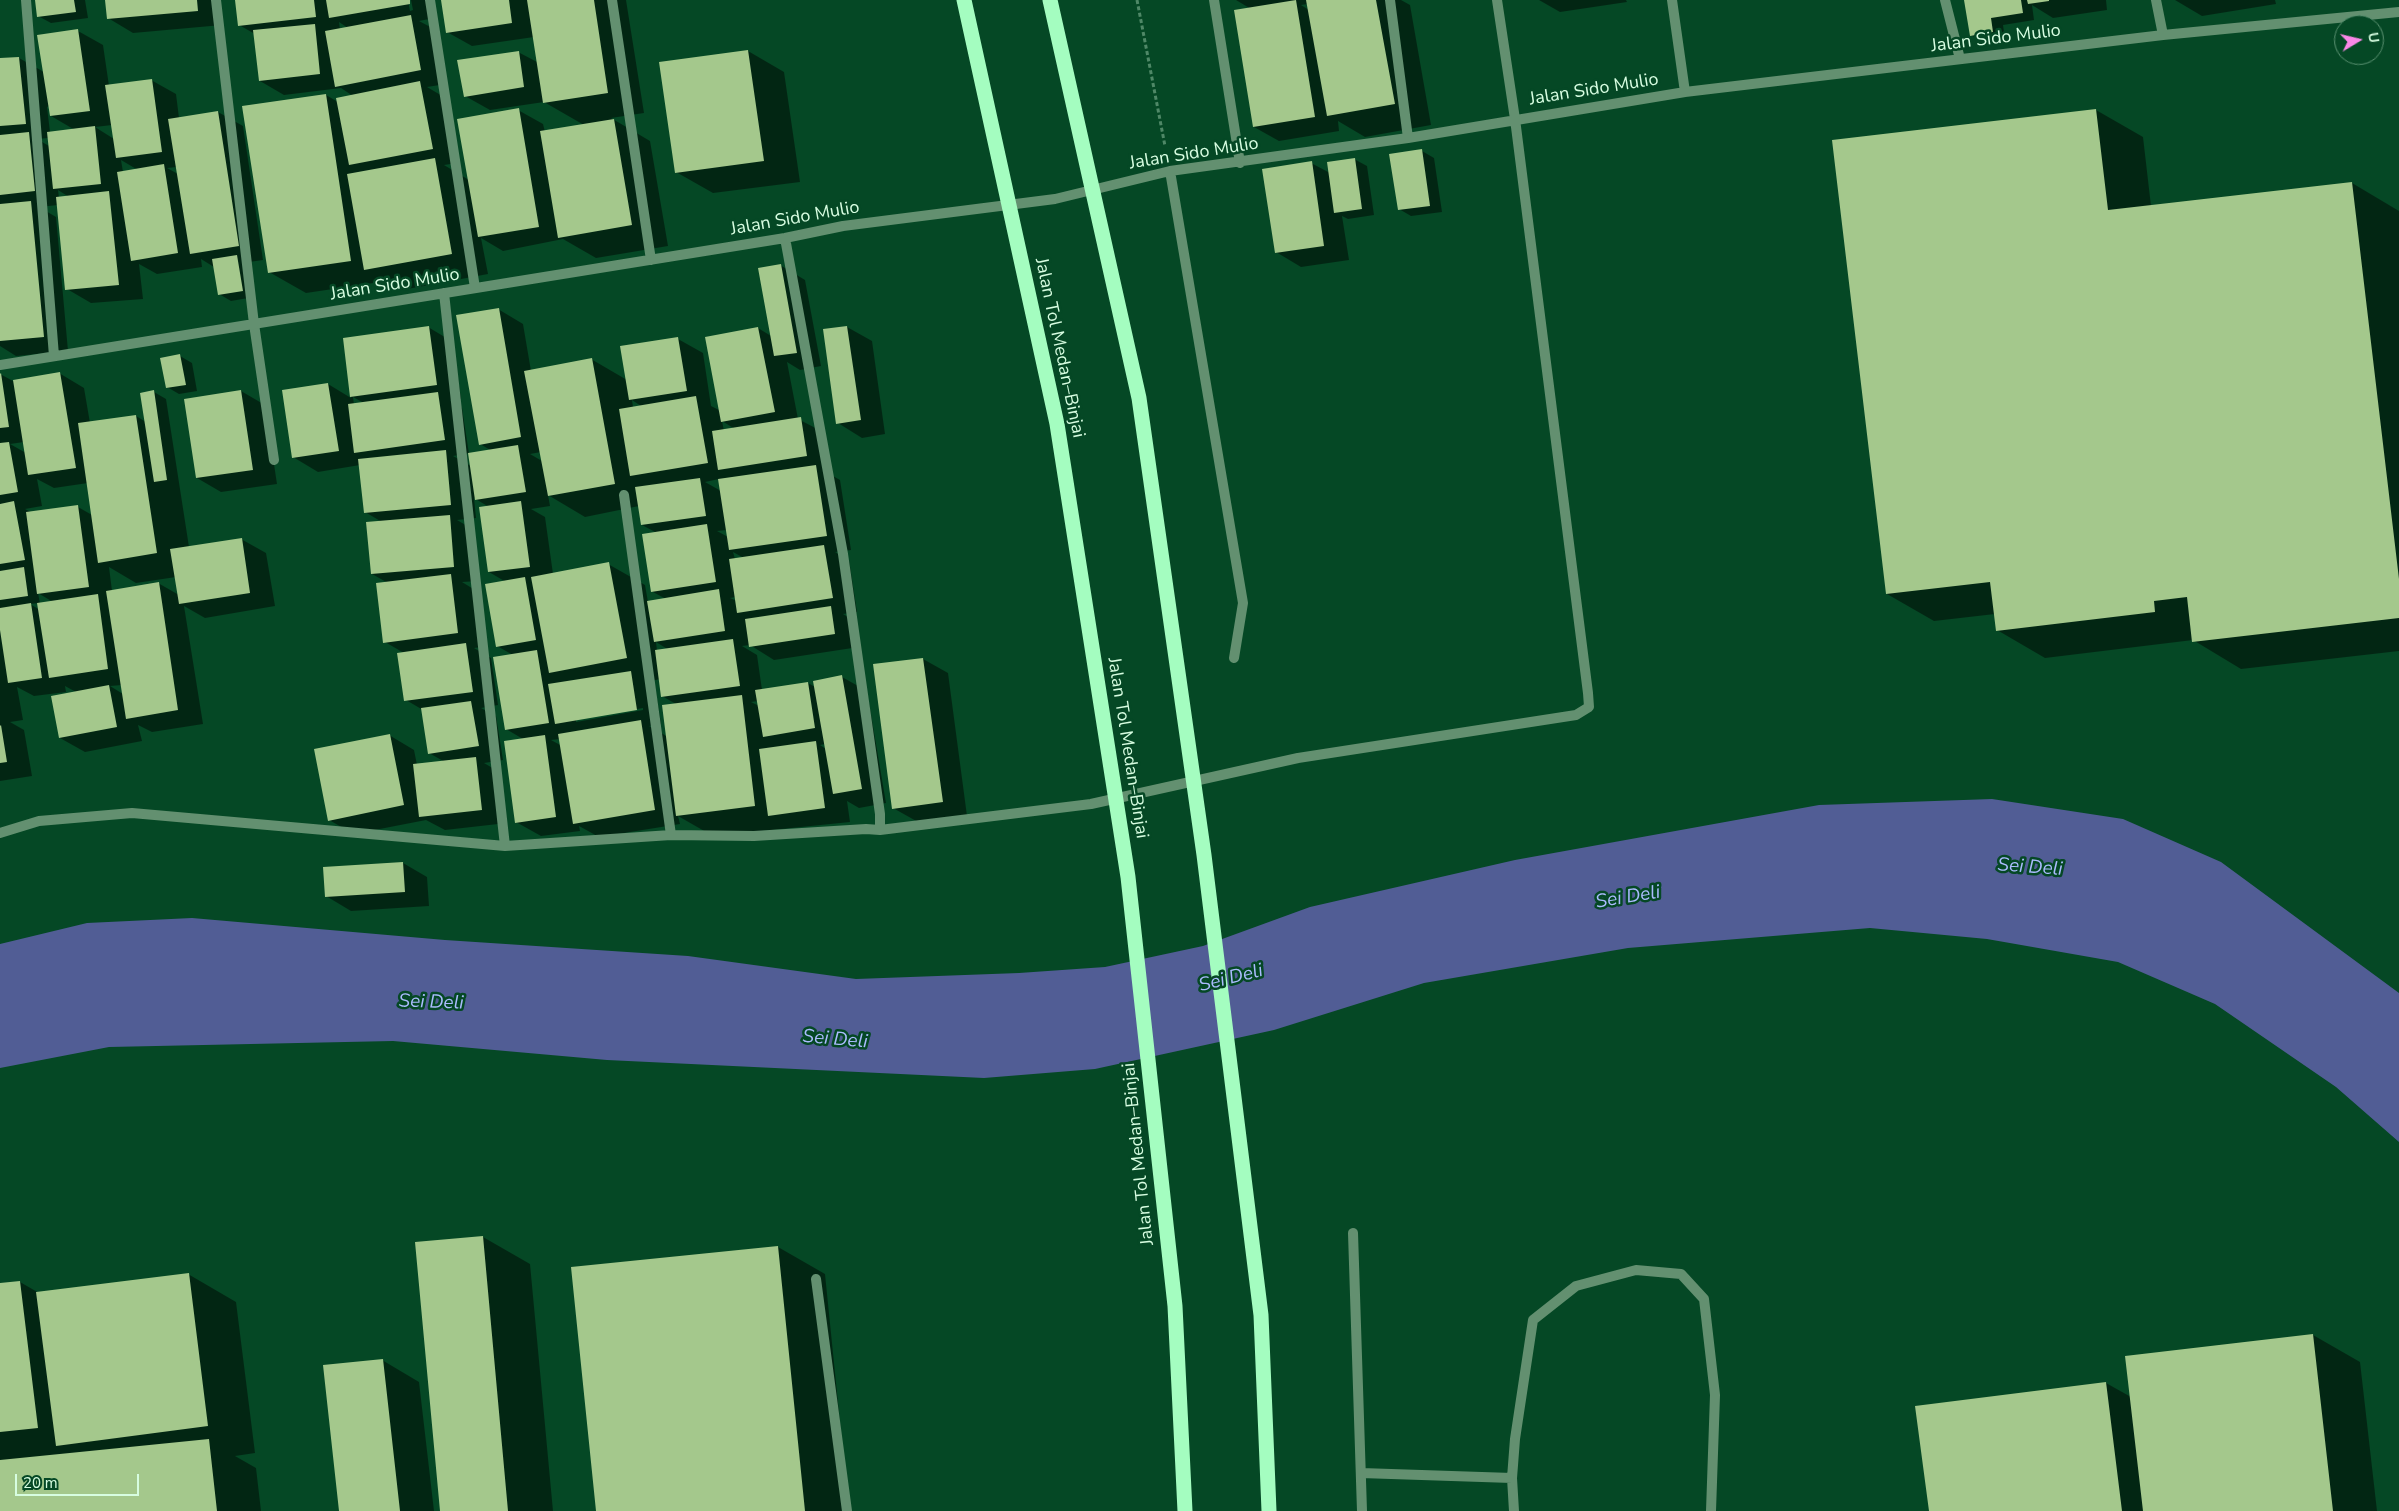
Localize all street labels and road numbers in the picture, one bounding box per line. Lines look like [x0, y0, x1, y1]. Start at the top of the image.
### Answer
street label: Jalan Sido Mulio [1930, 20, 2062, 58]
street label: Jalan Sido Mulio [1528, 69, 1660, 111]
street label: Jalan Sido Mulio [1128, 133, 1260, 175]
street label: Jalan Sido Mulio [729, 197, 861, 241]
street label: Jalan Tol Medan–Binjai [1029, 256, 1089, 440]
street label: Jalan Sido Mulio [329, 264, 461, 306]
street label: Jalan Tol Medan–Binjai [1102, 656, 1152, 840]
street label: Jalan Tol Medan–Binjai [1119, 1062, 1159, 1246]

